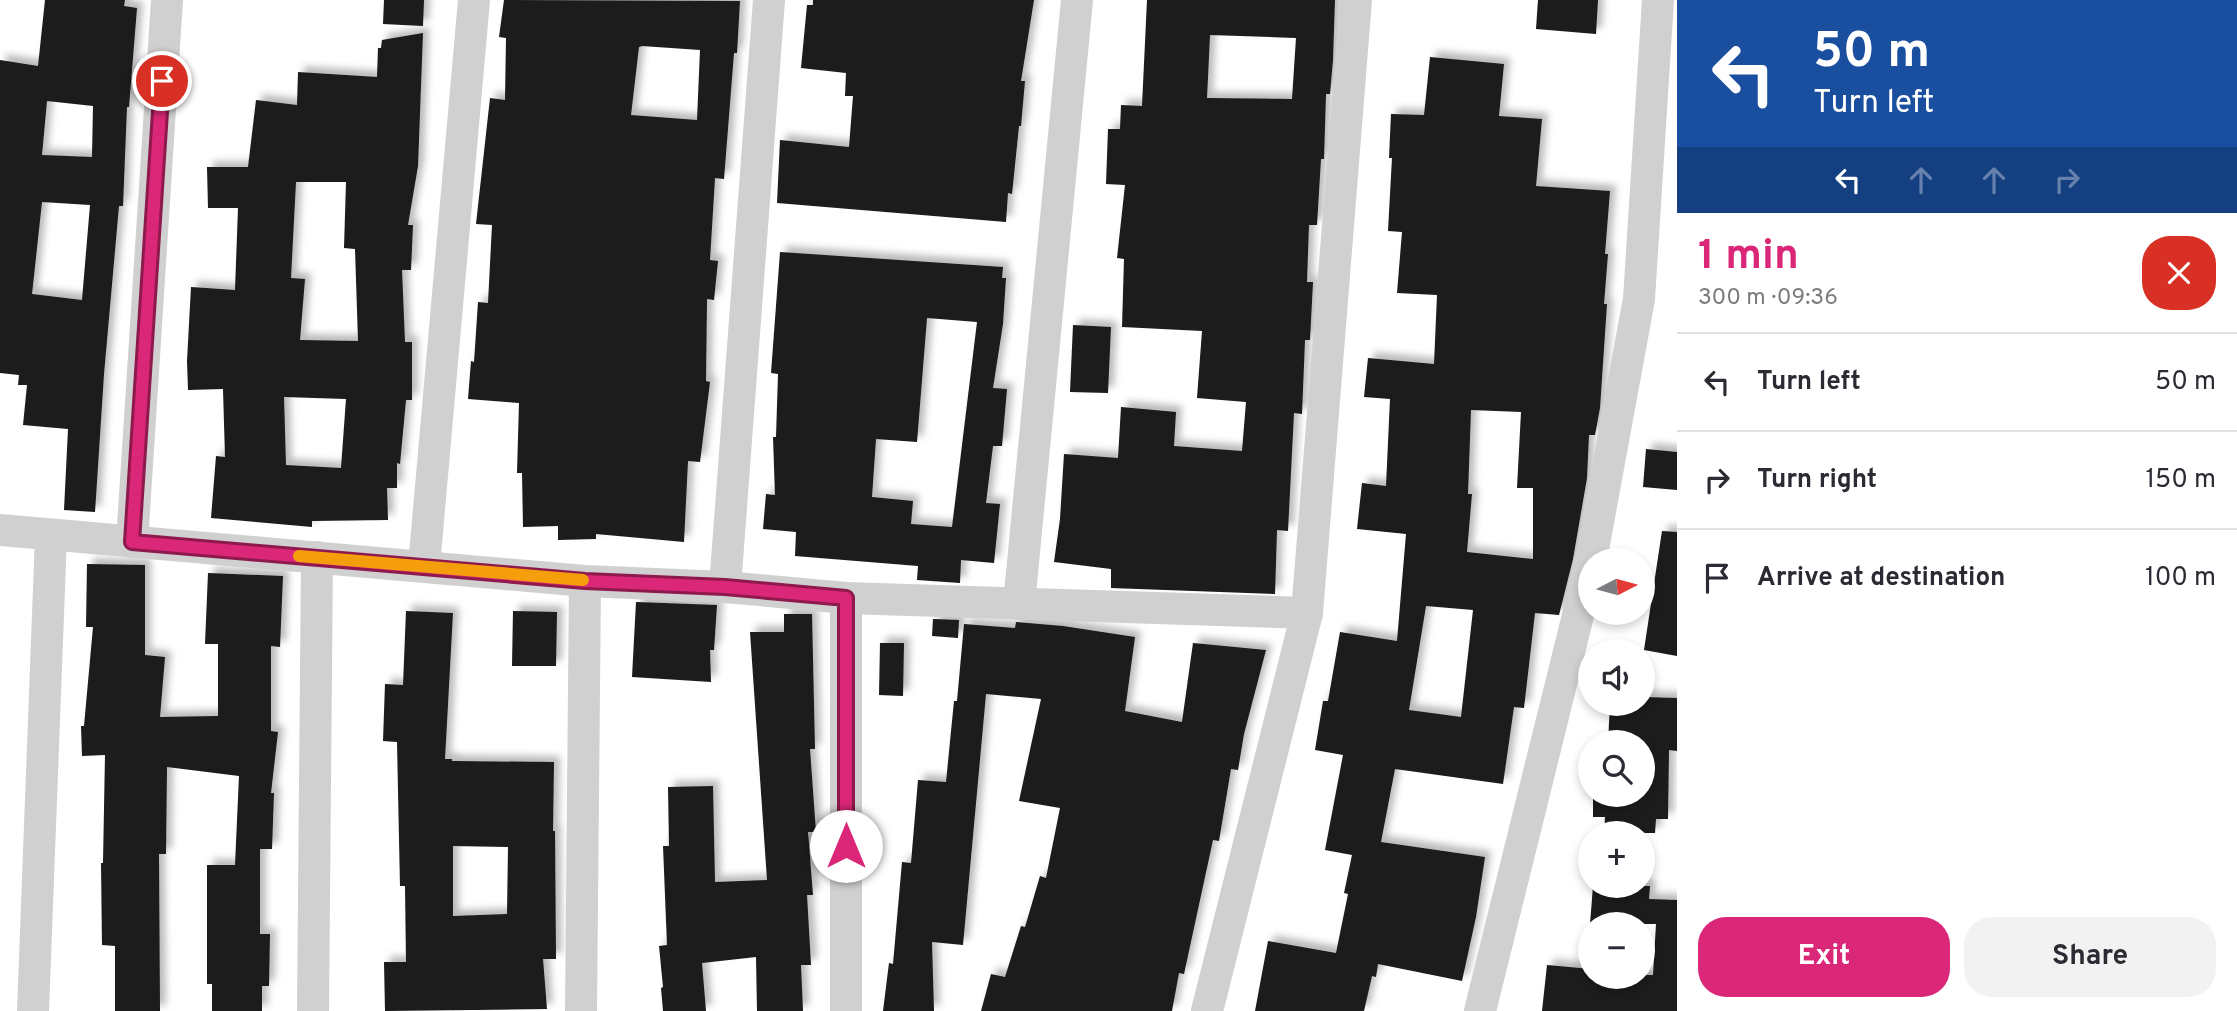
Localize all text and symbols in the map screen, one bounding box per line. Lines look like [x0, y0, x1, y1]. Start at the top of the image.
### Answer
text: 50 m [1813, 23, 1930, 85]
icon: left [1698, 28, 1789, 119]
pin [132, 51, 192, 111]
icon: arrive [143, 62, 181, 100]
text: Turn left [1813, 84, 1934, 124]
icon: left [1829, 161, 1867, 199]
icon: ahead [1902, 161, 1940, 199]
icon: ahead [1975, 161, 2013, 199]
icon: right [2048, 161, 2086, 199]
text: 1 min [1698, 231, 1799, 284]
button: close [2142, 236, 2216, 310]
text: 300 m · 09:36 [1698, 284, 1838, 313]
icon: left [1698, 363, 1736, 401]
text: Turn left [1757, 366, 1861, 399]
text: 50 m [2155, 366, 2216, 399]
icon: right [1698, 461, 1736, 499]
text: Turn right [1757, 464, 1877, 497]
text: 150 m [2145, 464, 2216, 497]
north arrow [1578, 548, 1656, 625]
map controls [1578, 548, 1655, 989]
icon: arrive [1698, 559, 1736, 597]
text: Arrive at destination [1757, 562, 2005, 595]
text: 100 m [2145, 562, 2216, 595]
button: sound [1578, 639, 1655, 716]
button: search [1578, 730, 1655, 807]
position arrow [809, 809, 883, 883]
button: + [1578, 821, 1655, 898]
button: − [1578, 912, 1655, 989]
button: Exit [1698, 917, 1950, 997]
button: Share [1964, 917, 2216, 997]

